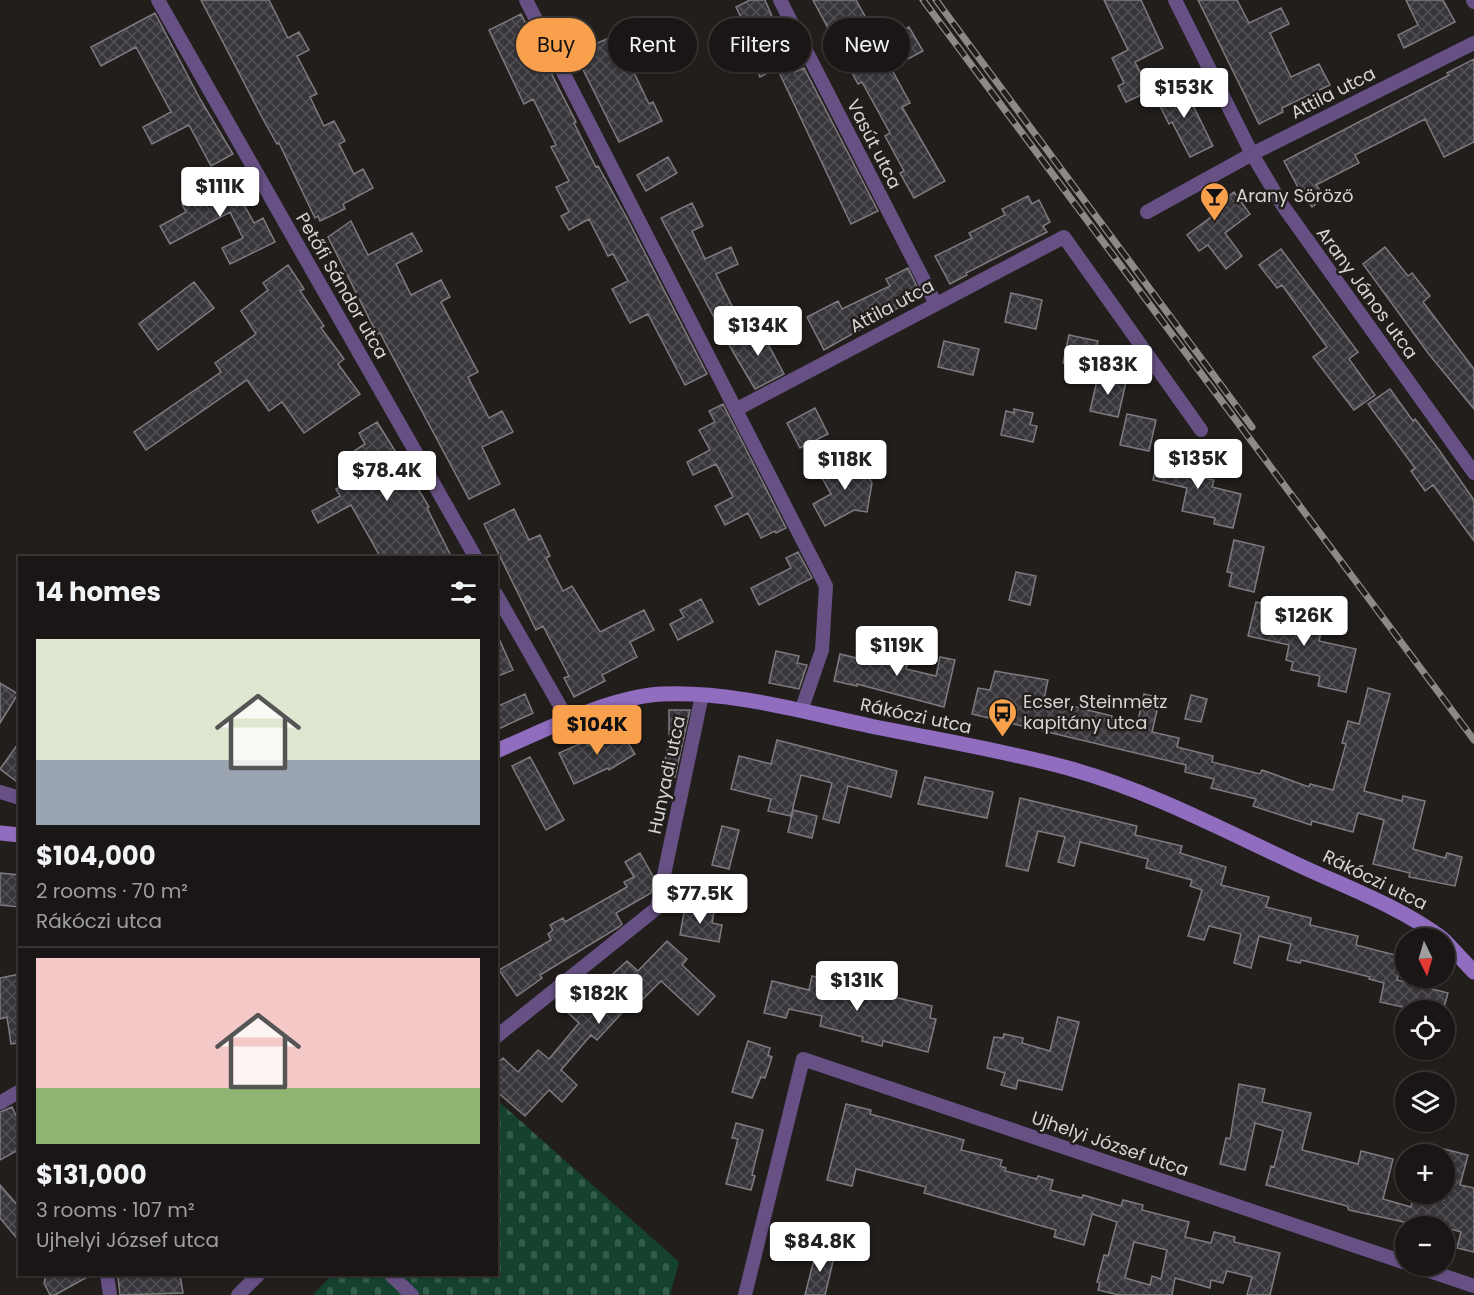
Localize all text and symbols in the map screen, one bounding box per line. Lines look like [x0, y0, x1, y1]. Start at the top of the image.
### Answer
chip: Buy [516, 18, 596, 72]
chip: Rent [608, 18, 697, 72]
chip: Filters [709, 18, 811, 72]
chip: New [823, 18, 910, 72]
street label: Attila utca [1286, 60, 1380, 125]
pin: $153K [1142, 68, 1226, 119]
text: $153K [1154, 73, 1214, 101]
street label: Vasút utca [841, 95, 908, 193]
pin: $111K [178, 167, 262, 218]
text: $111K [195, 172, 245, 200]
bar icon: Arany Söröző [1199, 180, 1231, 222]
place label: Arany Söröző [1236, 183, 1354, 208]
street label: Petőfi Sándor utca [290, 208, 395, 364]
street label: Arany János utca [1311, 222, 1424, 364]
street label: Attila utca [845, 273, 938, 338]
pin: $134K [716, 306, 800, 357]
text: $134K [728, 311, 788, 339]
pin: $183K [1066, 345, 1150, 396]
text: $183K [1078, 350, 1138, 378]
pin: $135K [1156, 439, 1240, 490]
pin: $118K [803, 440, 887, 491]
text: $135K [1168, 444, 1228, 472]
text: $118K [817, 445, 873, 473]
pin: $78.4K [338, 451, 436, 502]
text: $78.4K [352, 456, 422, 484]
text: 14 homes [36, 574, 161, 610]
icon: filters [447, 576, 480, 609]
pin: $126K [1262, 596, 1346, 647]
text: $126K [1275, 601, 1333, 629]
pin: $119K [855, 626, 939, 677]
text: $119K [870, 631, 924, 659]
icon: home [204, 678, 312, 786]
place label: Ecser, Steinmetz kapitány utca [1023, 689, 1167, 735]
street label: Rákóczi utca [858, 691, 974, 740]
bus stop icon: Ecser, Steinmetz kapitány utca [986, 696, 1018, 738]
pin: $104K [555, 705, 639, 756]
text: $104K [566, 710, 628, 738]
street label: Hunyadi utca [642, 713, 691, 836]
text: $104,000 [36, 838, 156, 874]
street label: Rákóczi utca [1319, 843, 1432, 916]
pin: $77.5K [651, 874, 749, 925]
text: 2 rooms · 70 m² [36, 877, 188, 905]
text: $77.5K [666, 879, 734, 907]
text: Rákóczi utca [36, 907, 162, 935]
north arrow [1395, 928, 1455, 988]
map controls [1395, 928, 1455, 1276]
pin: $131K [815, 961, 899, 1012]
text: $131K [830, 966, 884, 994]
pin: $182K [557, 974, 641, 1025]
text: $182K [570, 979, 629, 1007]
icon: home [204, 997, 312, 1105]
button: locate [1395, 1000, 1455, 1060]
button: layers [1395, 1072, 1455, 1132]
street label: Ujhelyi József utca [1028, 1105, 1192, 1182]
button: + [1395, 1144, 1455, 1204]
text: $131,000 [36, 1157, 147, 1193]
text: 3 rooms · 107 m² [36, 1196, 195, 1224]
button: − [1395, 1216, 1455, 1276]
pin: $84.8K [771, 1222, 869, 1273]
text: Ujhelyi József utca [36, 1226, 219, 1254]
text: $84.8K [784, 1227, 856, 1255]

